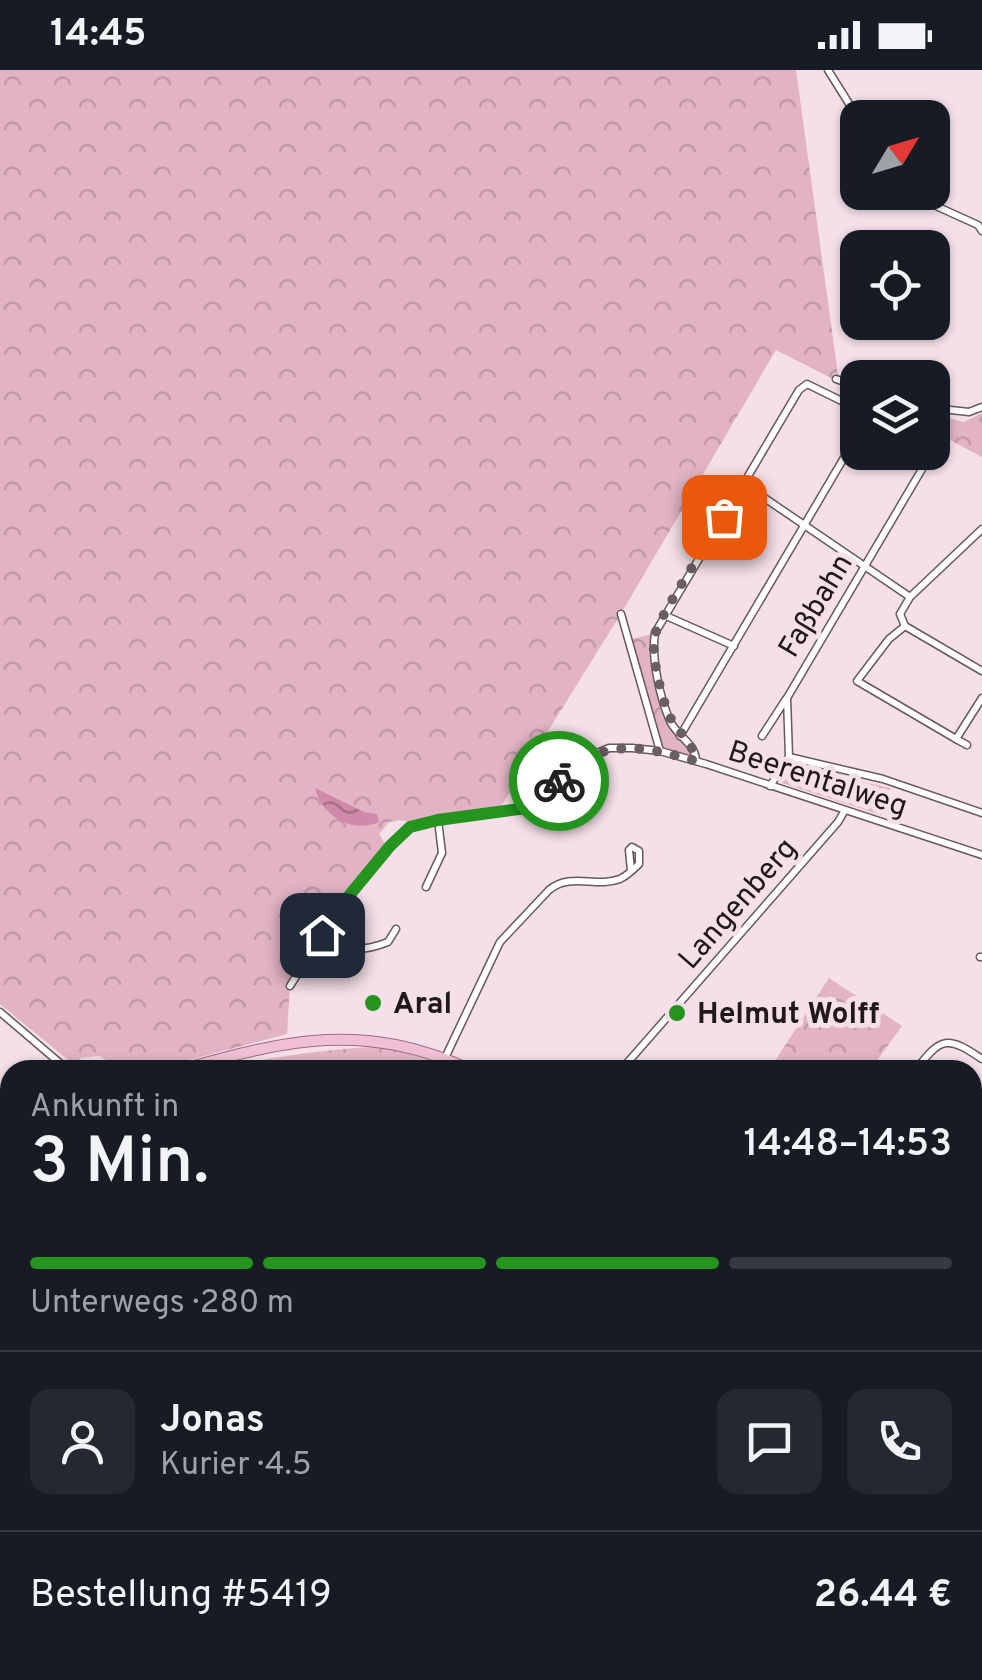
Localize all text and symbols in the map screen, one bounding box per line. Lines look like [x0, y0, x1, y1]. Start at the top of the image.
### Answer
text: 14:45 [50, 11, 147, 60]
north arrow [840, 100, 950, 210]
map controls [840, 100, 950, 470]
button: locate [840, 230, 950, 340]
button: layers [840, 360, 950, 470]
pin [682, 475, 767, 560]
icon: bag [697, 490, 752, 545]
street label: Faßbahn [772, 548, 862, 665]
courier [509, 731, 609, 831]
street label: Beerentalweg [723, 734, 912, 827]
icon: bike [532, 754, 587, 809]
street label: Langenberg [672, 831, 806, 978]
pin [280, 893, 365, 978]
icon: home [295, 908, 350, 963]
place label: Aral [393, 987, 452, 1024]
marker: Aral [362, 992, 384, 1014]
place label: Helmut Wolff [697, 997, 879, 1034]
marker: Helmut Wolff [666, 1002, 688, 1024]
text: Ankunft in [30, 1088, 179, 1128]
text: 14:48–14:53 [743, 1121, 952, 1170]
text: 3 Min. [30, 1124, 209, 1206]
text: Unterwegs · 280 m [30, 1284, 294, 1324]
button: person [30, 1389, 135, 1494]
button: chat [717, 1389, 822, 1494]
button: phone [847, 1389, 952, 1494]
text: Jonas [160, 1397, 265, 1446]
text: Kurier · 4.5 [160, 1446, 312, 1486]
text: Bestellung #5419 [30, 1572, 332, 1621]
text: 26.44 € [814, 1572, 952, 1621]

